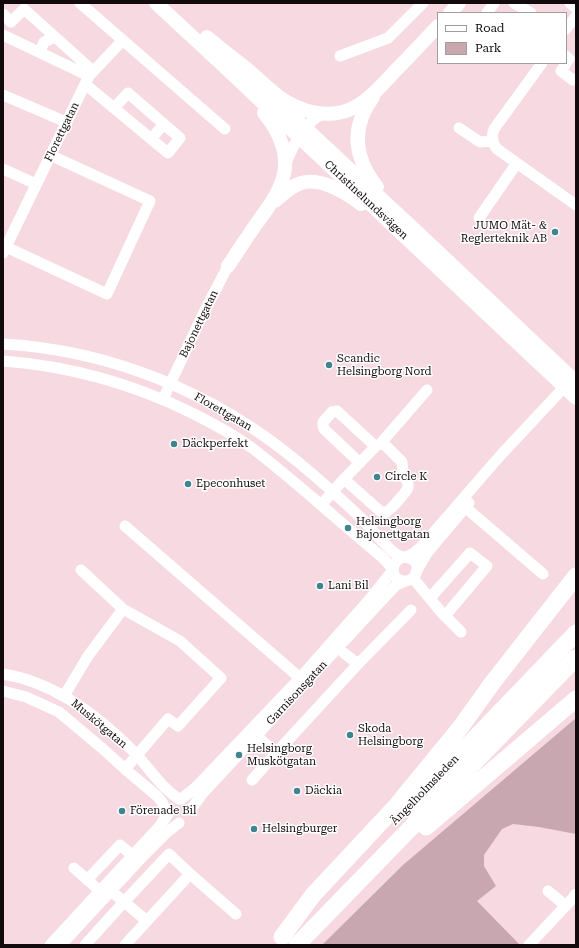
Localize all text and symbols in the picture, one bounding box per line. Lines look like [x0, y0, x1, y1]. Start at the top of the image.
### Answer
legend [437, 12, 567, 64]
text: Road [475, 21, 504, 35]
text: Park [475, 41, 501, 55]
street label: Florettgatan [42, 100, 82, 164]
street label: Christinelundsvägen [321, 158, 411, 242]
place label: JUMO Mät- & Reglerteknik AB [461, 219, 547, 245]
marker: JUMO Mät- & Reglerteknik AB [550, 227, 560, 237]
street label: Bajonettgatan [177, 288, 221, 360]
place label: Scandic Helsingborg Nord [337, 352, 432, 378]
marker: Scandic Helsingborg Nord [324, 360, 334, 370]
street label: Florettgatan [192, 390, 254, 434]
place label: Däckperfekt [182, 437, 248, 451]
marker: Däckperfekt [169, 439, 179, 449]
place label: Circle K [385, 470, 427, 484]
marker: Circle K [372, 472, 382, 482]
place label: Epeconhuset [196, 477, 265, 491]
marker: Epeconhuset [183, 479, 193, 489]
place label: Helsingborg Bajonettgatan [356, 515, 430, 541]
marker: Helsingborg Bajonettgatan [343, 523, 353, 533]
place label: Lani Bil [328, 579, 369, 593]
marker: Lani Bil [315, 581, 325, 591]
street label: Garnisonsgatan [264, 658, 330, 728]
street label: Muskötgatan [68, 697, 130, 751]
place label: Skoda Helsingborg [358, 722, 423, 748]
marker: Skoda Helsingborg [345, 730, 355, 740]
place label: Helsingborg Muskötgatan [247, 742, 316, 768]
marker: Helsingborg Muskötgatan [234, 750, 244, 760]
street label: Ängelholmsleden [388, 752, 462, 828]
place label: Däckia [305, 784, 342, 798]
marker: Däckia [292, 786, 302, 796]
place label: Förenade Bil [130, 804, 196, 818]
marker: Förenade Bil [117, 806, 127, 816]
place label: Helsingburger [262, 822, 337, 836]
marker: Helsingburger [249, 824, 259, 834]

